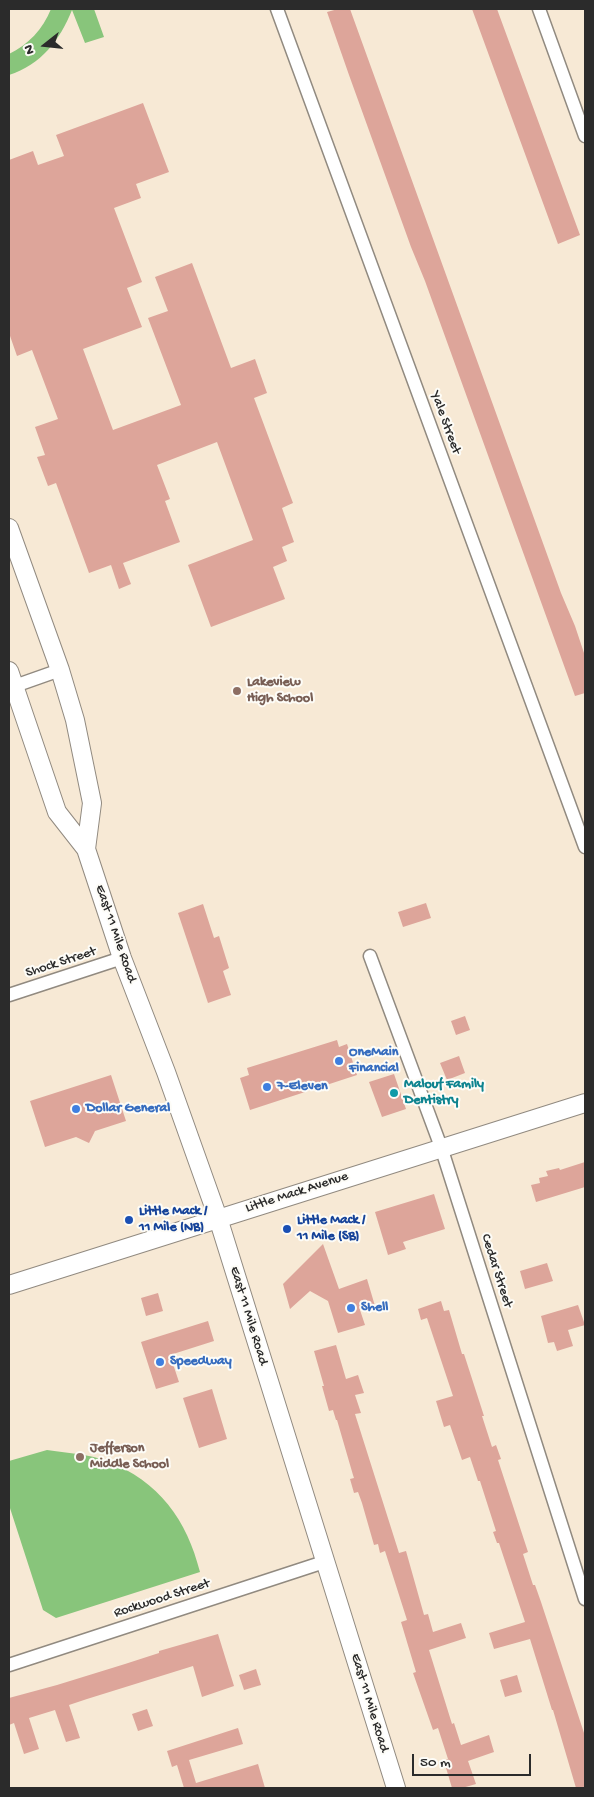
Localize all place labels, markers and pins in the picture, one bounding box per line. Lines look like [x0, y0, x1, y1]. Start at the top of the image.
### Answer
place label: Lakeview High School [247, 675, 313, 708]
marker: Lakeview High School [231, 685, 243, 697]
place label: OneMain Financial [349, 1045, 399, 1078]
marker: OneMain Financial [333, 1055, 345, 1067]
place label: Malouf Family Dentistry [404, 1077, 484, 1110]
place label: 7-Eleven [277, 1079, 328, 1095]
marker: 7-Eleven [261, 1081, 273, 1093]
marker: Malouf Family Dentistry [388, 1087, 400, 1099]
place label: Dollar General [86, 1101, 170, 1117]
marker: Dollar General [70, 1103, 82, 1115]
place label: Little Mack / 11 Mile (NB) [139, 1204, 207, 1236]
place label: Little Mack / 11 Mile (SB) [297, 1213, 365, 1246]
marker: Little Mack / 11 Mile (NB) [123, 1214, 135, 1226]
marker: Little Mack / 11 Mile (SB) [281, 1223, 293, 1235]
place label: Shell [361, 1300, 388, 1316]
marker: Shell [345, 1302, 357, 1314]
place label: Speedway [170, 1354, 232, 1370]
marker: Speedway [154, 1356, 166, 1368]
place label: Jefferson Middle School [90, 1441, 169, 1474]
marker: Jefferson Middle School [74, 1451, 86, 1463]

